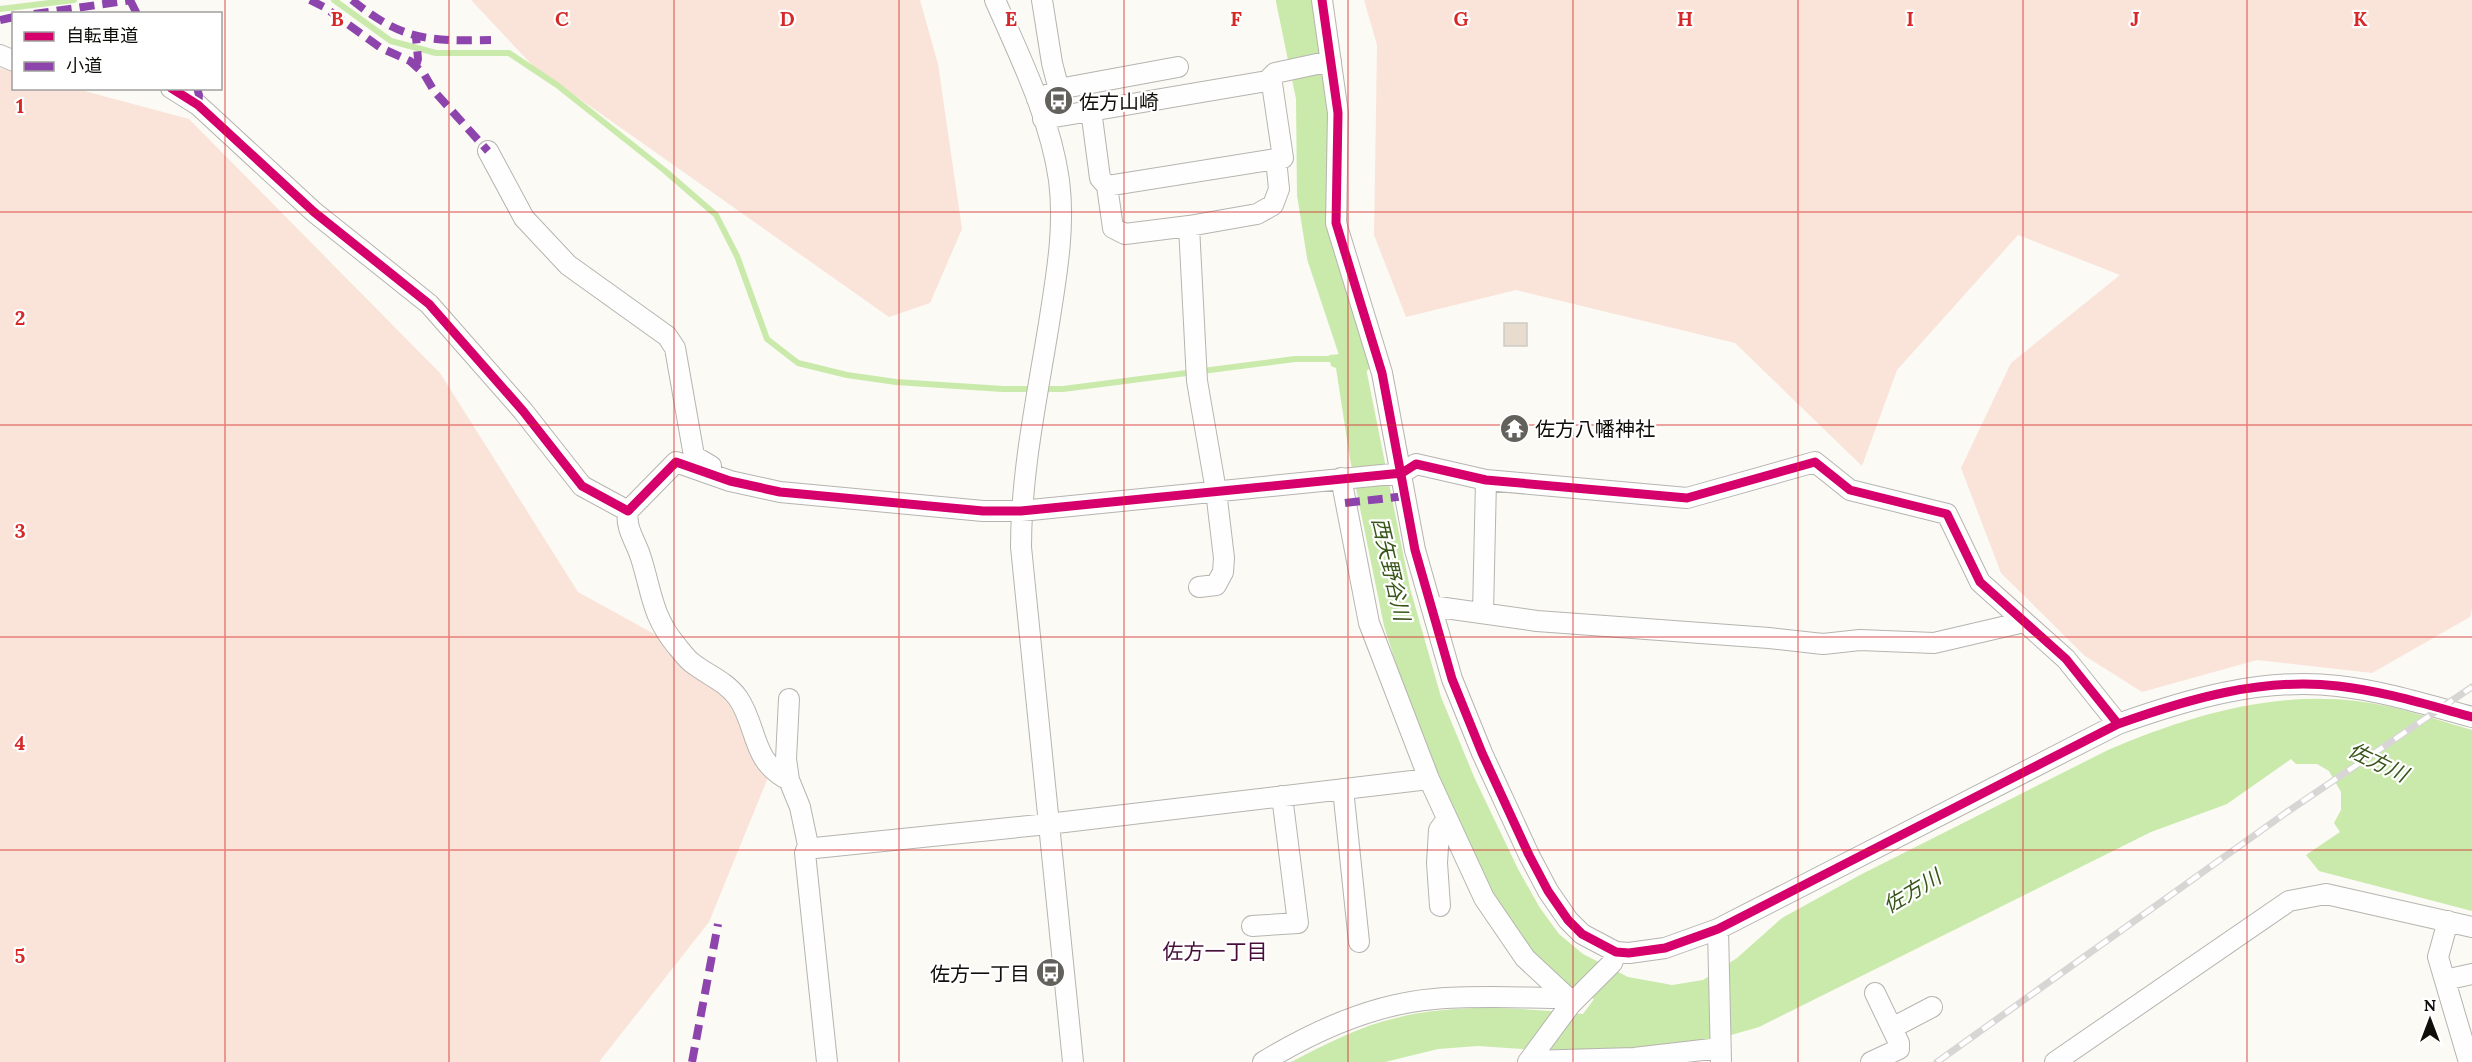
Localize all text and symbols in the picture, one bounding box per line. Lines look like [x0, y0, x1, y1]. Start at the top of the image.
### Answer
text: B [330, 6, 344, 31]
text: C [555, 6, 569, 31]
text: D [779, 6, 795, 31]
text: E [1005, 6, 1017, 31]
text: F [1230, 6, 1242, 31]
text: G [1453, 6, 1469, 31]
text: H [1677, 6, 1693, 31]
text: I [1906, 6, 1914, 31]
text: J [2130, 6, 2140, 31]
text: K [2353, 6, 2368, 31]
legend [12, 12, 222, 90]
text: 自転車道 [66, 24, 138, 47]
text: 小道 [66, 54, 102, 77]
bus stop icon: 佐方山崎 [1042, 85, 1074, 117]
place label: 佐方山崎 [1079, 89, 1159, 114]
text: 1 [16, 93, 24, 118]
text: 2 [15, 305, 25, 330]
temple icon: 佐方八幡神社 [1498, 412, 1530, 444]
place label: 佐方八幡神社 [1535, 416, 1655, 441]
water label: 西矢野谷川 [1366, 515, 1416, 625]
text: 3 [14, 518, 26, 543]
text: 4 [15, 730, 26, 755]
water label: 佐方川 [2344, 736, 2414, 789]
water label: 佐方川 [1878, 862, 1948, 919]
district label: 佐方一丁目 [1163, 938, 1268, 965]
text: 5 [15, 943, 26, 968]
bus stop icon: 佐方一丁目 [1035, 957, 1067, 989]
place label: 佐方一丁目 [930, 961, 1030, 986]
north arrow [2400, 990, 2460, 1050]
text: N [2424, 995, 2436, 1015]

